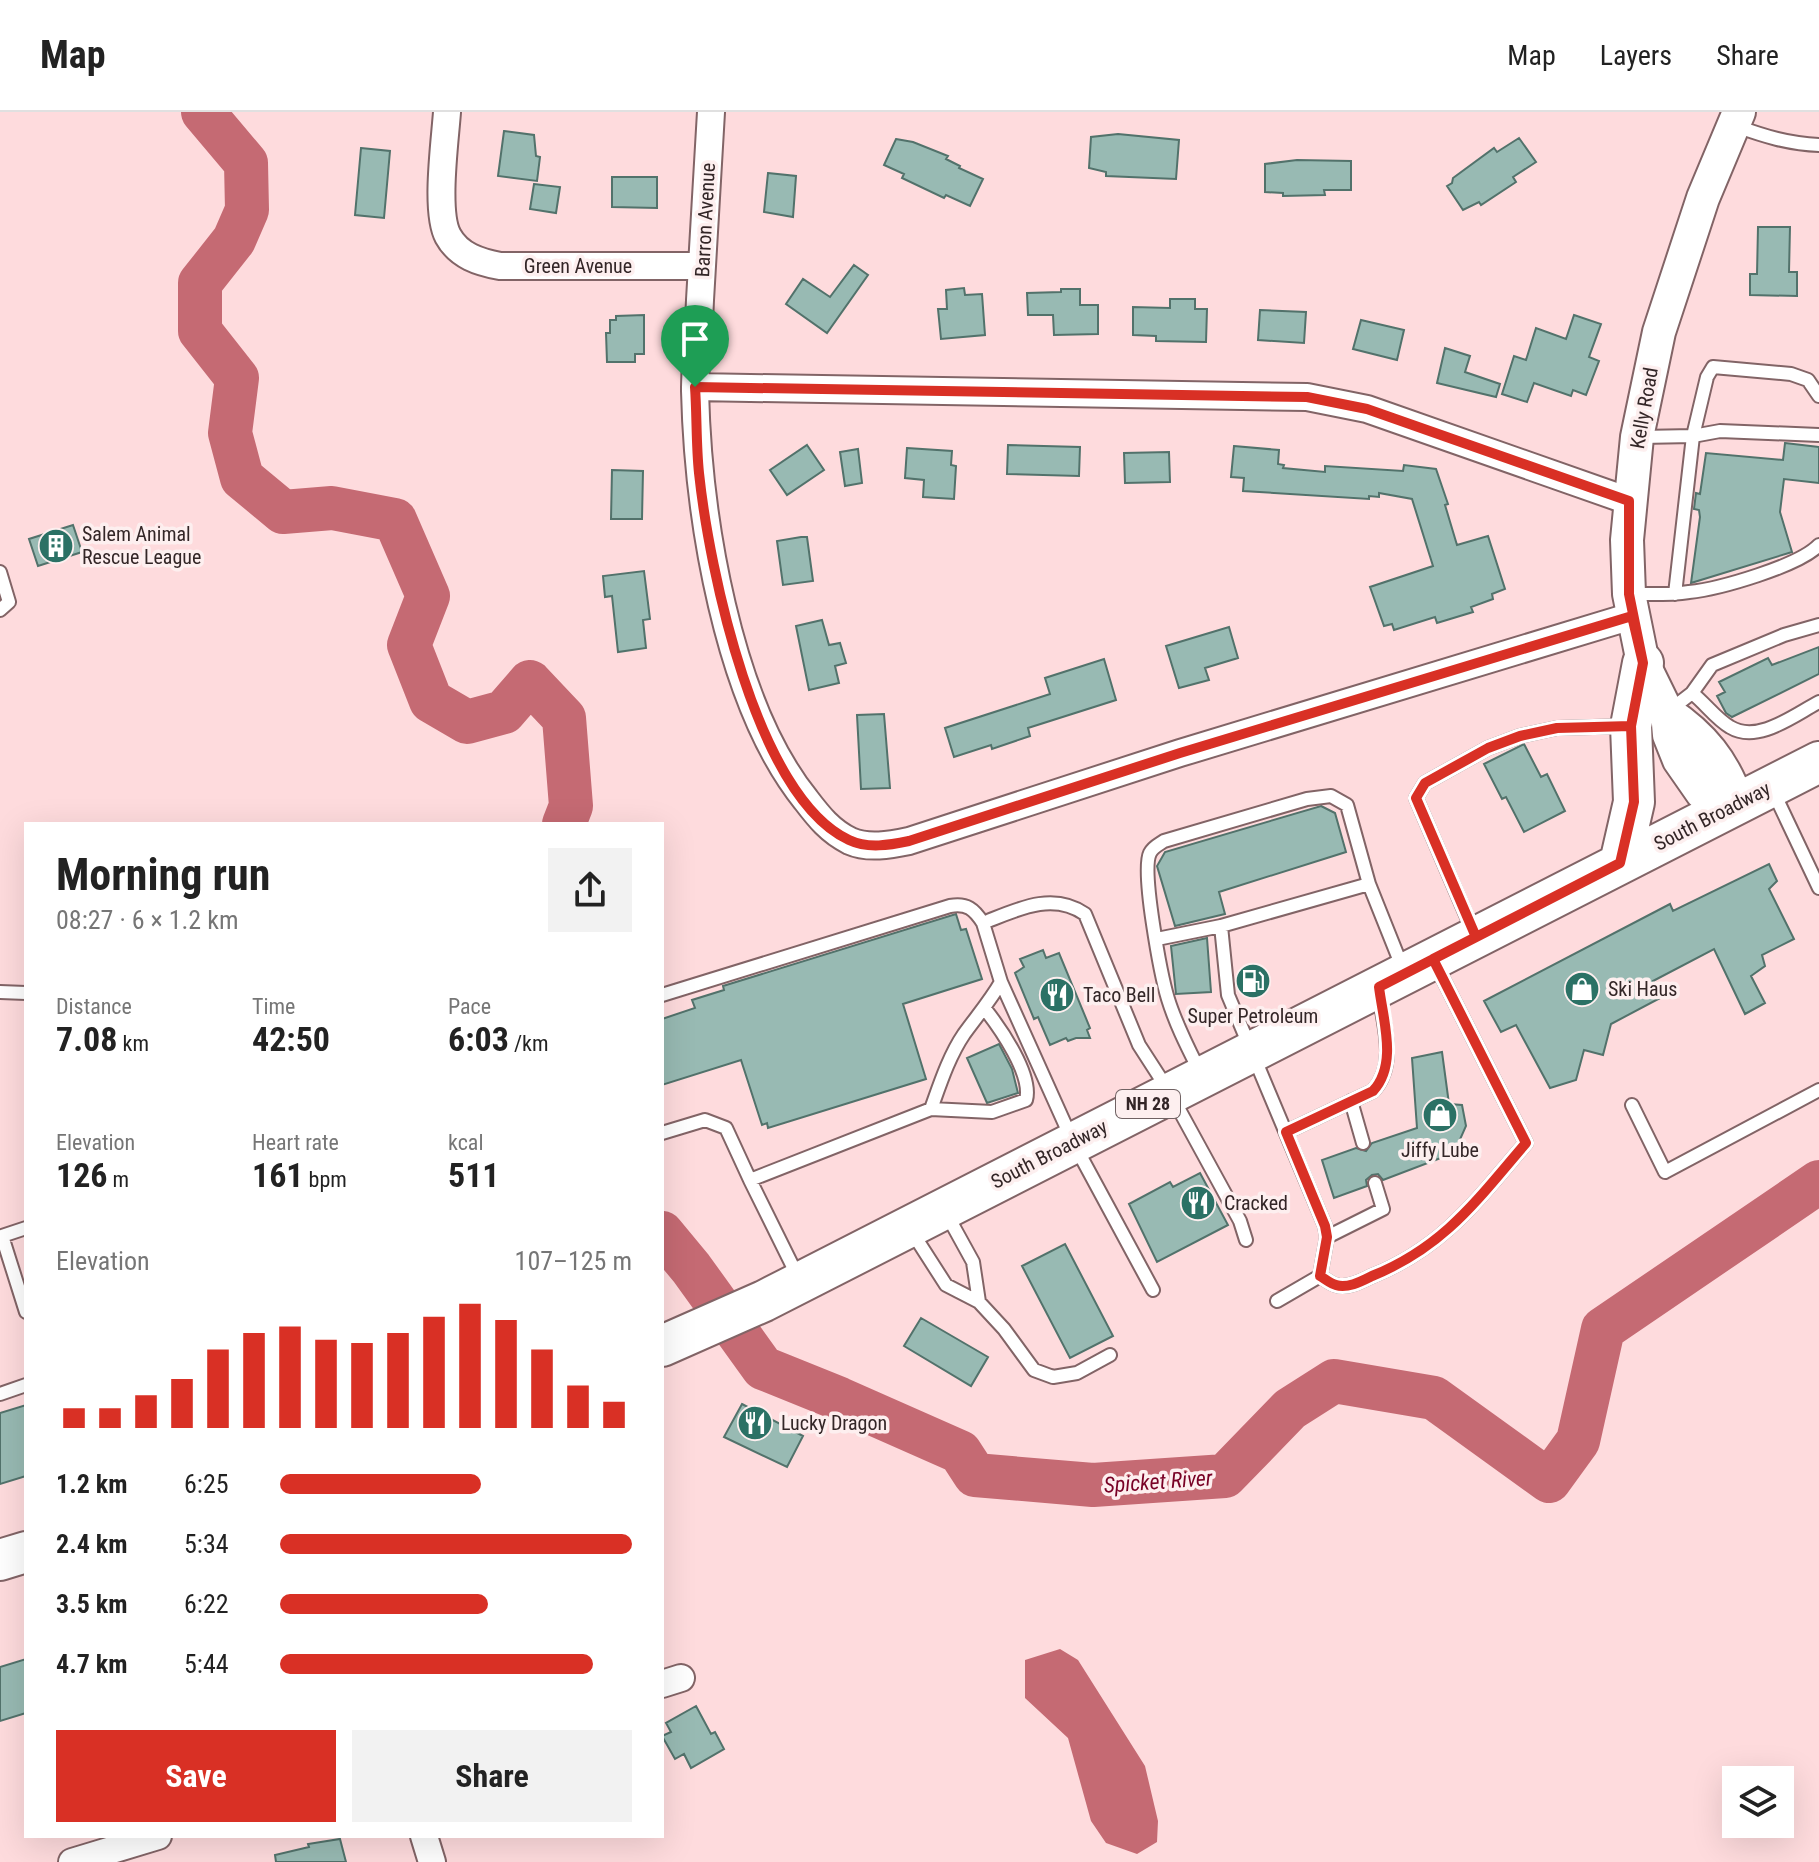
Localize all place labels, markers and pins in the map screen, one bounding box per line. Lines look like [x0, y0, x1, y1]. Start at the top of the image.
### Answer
pin [661, 305, 729, 387]
place label: Salem Animal Rescue League [82, 522, 201, 569]
building icon: Salem Animal Rescue League [37, 527, 75, 565]
fuel station icon: Super Petroleum [1234, 962, 1272, 1000]
shop icon: Ski Haus [1563, 970, 1601, 1008]
restaurant icon: Taco Bell [1038, 976, 1076, 1014]
place label: Ski Haus [1608, 977, 1677, 1001]
place label: Taco Bell [1083, 983, 1155, 1007]
place label: Super Petroleum [1188, 1004, 1318, 1028]
shop icon: Jiffy Lube [1421, 1096, 1459, 1134]
place label: Jiffy Lube [1401, 1138, 1479, 1162]
restaurant icon: Cracked [1179, 1184, 1217, 1222]
place label: Cracked [1224, 1191, 1288, 1215]
restaurant icon: Lucky Dragon [736, 1404, 774, 1442]
place label: Lucky Dragon [781, 1411, 887, 1435]

